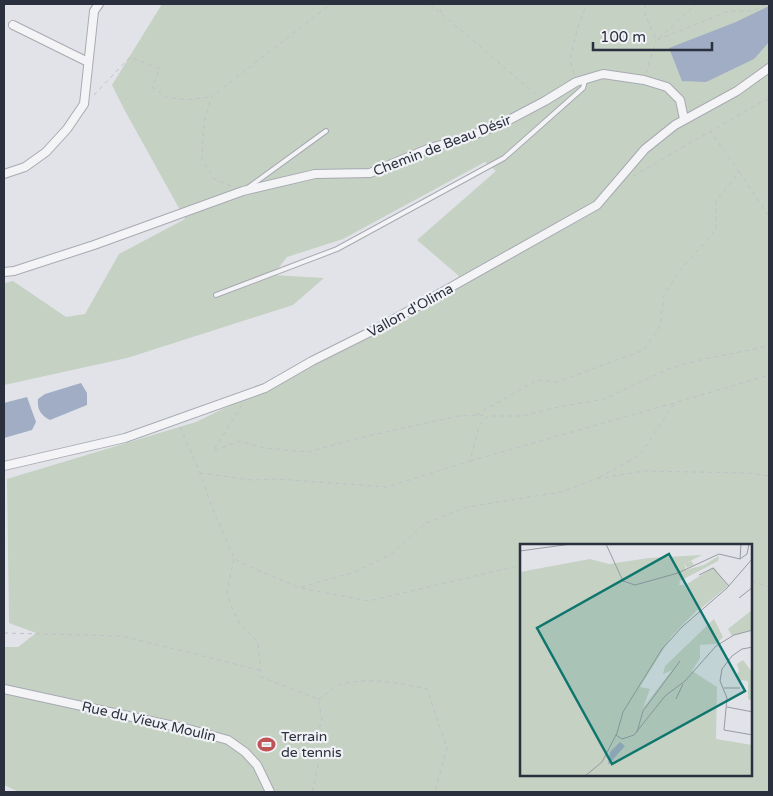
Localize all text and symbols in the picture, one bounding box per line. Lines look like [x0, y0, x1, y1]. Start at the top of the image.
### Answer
scale bar [593, 20, 712, 52]
text: 100 m [600, 28, 646, 46]
street label: Chemin de Beau Désir [371, 111, 514, 180]
street label: Vallon d'Olima [364, 280, 456, 341]
inset map [520, 544, 753, 776]
street label: Rue du Vieux Moulin [80, 698, 218, 745]
place label: Terrain de tennis [281, 728, 342, 761]
sports icon: Terrain de tennis [257, 734, 277, 754]

